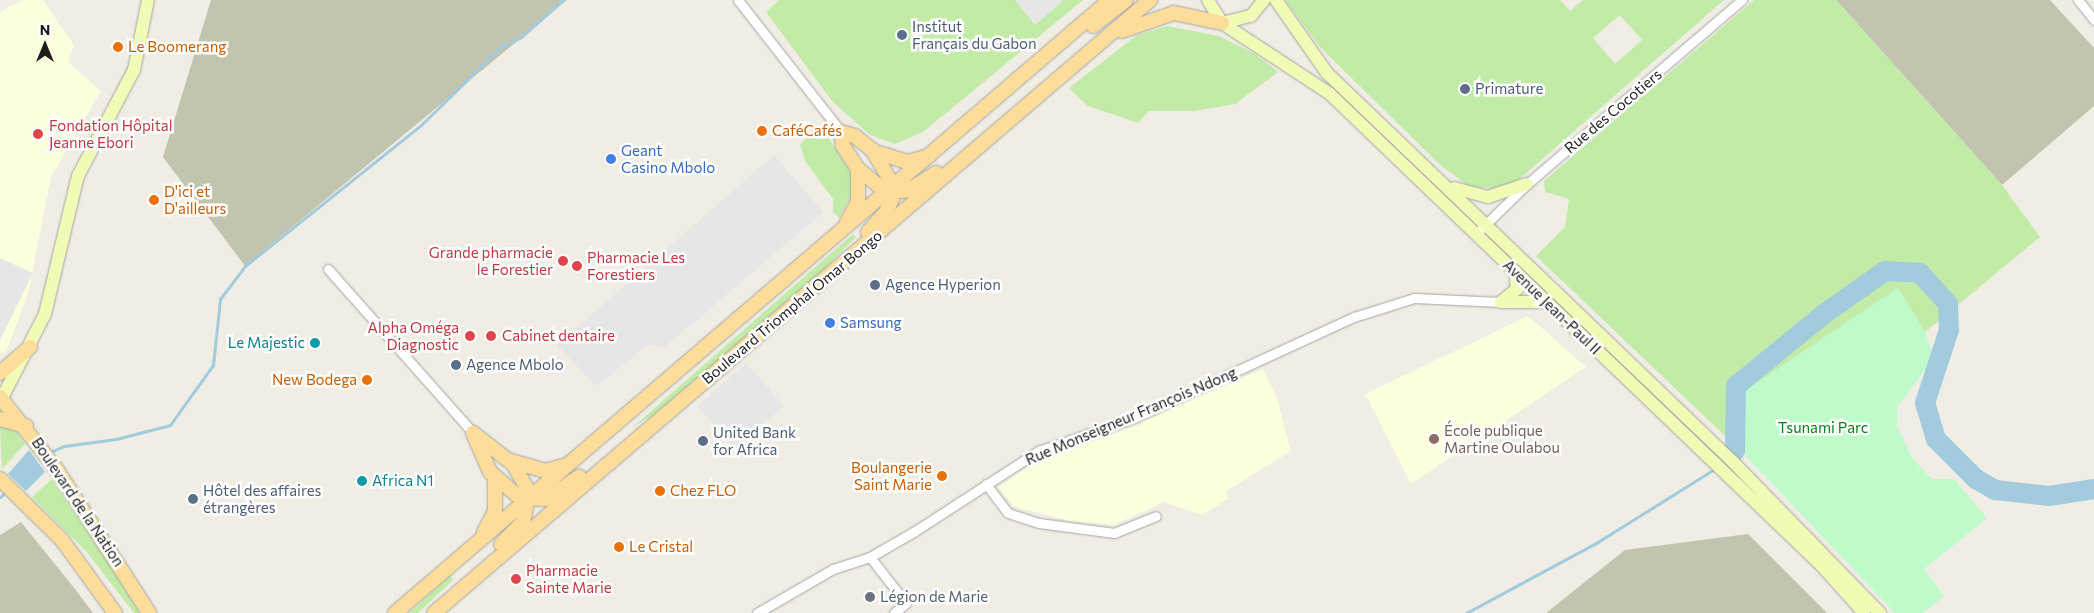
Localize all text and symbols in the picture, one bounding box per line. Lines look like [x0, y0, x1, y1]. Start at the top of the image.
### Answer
place label: Institut Français du Gabon [912, 17, 1037, 52]
north arrow [20, 20, 70, 70]
text: N [40, 21, 50, 38]
marker: Institut Français du Gabon [896, 29, 908, 41]
place label: Le Boomerang [128, 38, 226, 56]
marker: Le Boomerang [112, 41, 124, 53]
street label: Rue des Cocotiers [1561, 65, 1665, 157]
place label: Primature [1475, 80, 1543, 98]
marker: Primature [1459, 83, 1471, 95]
place label: Fondation Hôpital Jeanne Ebori [49, 116, 173, 151]
place label: CaféCafés [772, 122, 842, 140]
marker: CaféCafés [756, 125, 768, 137]
marker: Fondation Hôpital Jeanne Ebori [31, 127, 45, 141]
place label: Geant Casino Mbolo [621, 141, 715, 176]
marker: Geant Casino Mbolo [605, 153, 617, 165]
place label: D'ici et D'ailleurs [164, 182, 226, 217]
marker: D'ici et D'ailleurs [148, 194, 160, 206]
street label: Boulevard Triomphal Omar Bongo [698, 226, 886, 388]
place label: Grande pharmacie le Forestier [429, 243, 553, 278]
place label: Pharmacie Les Forestiers [587, 248, 685, 283]
marker: Grande pharmacie le Forestier [557, 255, 569, 267]
street label: Avenue Jean-Paul II [1499, 256, 1605, 358]
marker: Pharmacie Les Forestiers [571, 260, 583, 272]
place label: Agence Hyperion [885, 276, 1001, 294]
marker: Agence Hyperion [869, 279, 881, 291]
place label: Samsung [840, 314, 902, 332]
marker: Samsung [824, 317, 836, 329]
place label: Alpha Oméga Diagnostic [368, 318, 459, 353]
place label: Cabinet dentaire [502, 327, 615, 345]
marker: Alpha Oméga Diagnostic [463, 329, 477, 343]
marker: Cabinet dentaire [484, 329, 498, 343]
place label: Le Majestic [228, 334, 305, 352]
marker: Le Majestic [309, 337, 321, 349]
place label: Agence Mbolo [466, 356, 564, 374]
marker: Agence Mbolo [450, 359, 462, 371]
street label: Rue Monseigneur François Ndong [1023, 363, 1239, 469]
place label: New Bodega [272, 371, 357, 389]
marker: New Bodega [361, 374, 373, 386]
park label: Tsunami Parc [1778, 419, 1868, 437]
place label: École publique Martine Oulabou [1444, 421, 1560, 456]
place label: United Bank for Africa [713, 423, 796, 458]
marker: École publique Martine Oulabou [1428, 433, 1440, 445]
street label: Boulevard de la Nation [28, 434, 128, 570]
marker: United Bank for Africa [697, 435, 709, 447]
place label: Boulangerie Saint Marie [851, 458, 932, 493]
marker: Boulangerie Saint Marie [936, 470, 948, 482]
place label: Africa N1 [372, 472, 434, 490]
marker: Africa N1 [356, 475, 368, 487]
place label: Hôtel des affaires étrangères [203, 481, 321, 516]
place label: Chez FLO [670, 482, 736, 500]
marker: Chez FLO [654, 485, 666, 497]
marker: Hôtel des affaires étrangères [187, 493, 199, 505]
place label: Le Cristal [629, 538, 693, 556]
marker: Le Cristal [613, 541, 625, 553]
place label: Pharmacie Sainte Marie [526, 561, 612, 596]
marker: Pharmacie Sainte Marie [510, 573, 522, 585]
place label: Légion de Marie [880, 588, 988, 606]
marker: Légion de Marie [864, 591, 876, 603]

